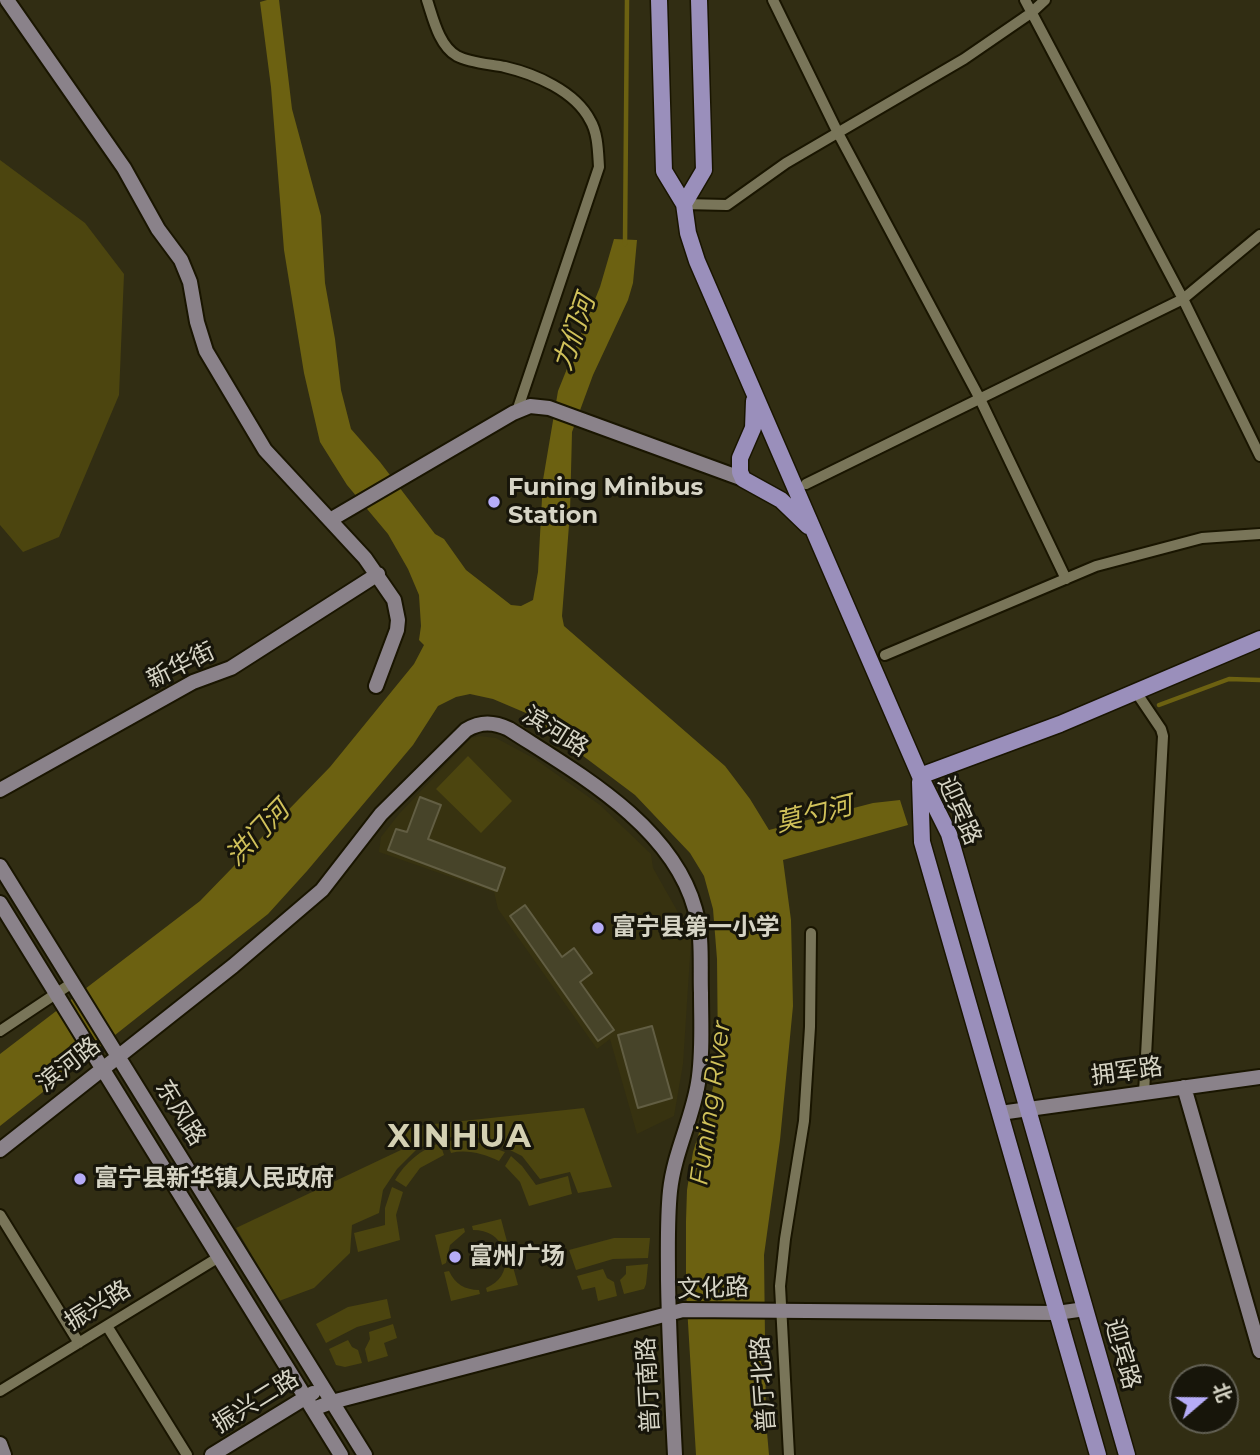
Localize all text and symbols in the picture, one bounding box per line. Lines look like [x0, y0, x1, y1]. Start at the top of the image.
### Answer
water label: 力们河 [548, 291, 602, 375]
place label: Funing Minibus Station [508, 474, 703, 530]
marker: Funing Minibus Station [486, 494, 502, 510]
street label: 新华街 [142, 637, 220, 695]
street label: 滨河路 [517, 701, 593, 763]
street label: 迎宾路 [931, 772, 987, 850]
water label: 莫勺河 [772, 790, 856, 840]
water label: 洪门河 [220, 795, 296, 873]
place label: 富宁县第一小学 [612, 914, 780, 942]
marker: 富宁县第一小学 [590, 920, 606, 936]
water label: Funing River [684, 1019, 738, 1187]
street label: 滨河路 [32, 1031, 106, 1099]
street label: 拥军路 [1089, 1053, 1165, 1091]
street label: 东风路 [149, 1075, 211, 1151]
district label: XINHUA [388, 1119, 532, 1157]
place label: 富宁县新华镇人民政府 [94, 1165, 334, 1193]
marker: 富宁县新华镇人民政府 [72, 1171, 88, 1187]
place label: 富州广场 [469, 1243, 565, 1271]
marker: 富州广场 [447, 1249, 463, 1265]
street label: 文化路 [677, 1273, 749, 1305]
street label: 振兴路 [60, 1275, 136, 1337]
street label: 迎宾路 [1098, 1315, 1146, 1393]
street label: 普厅北路 [746, 1335, 782, 1433]
street label: 普厅南路 [632, 1336, 666, 1434]
street label: 振兴二路 [208, 1364, 304, 1440]
north arrow [1169, 1364, 1239, 1434]
text: 北 [1208, 1379, 1236, 1405]

